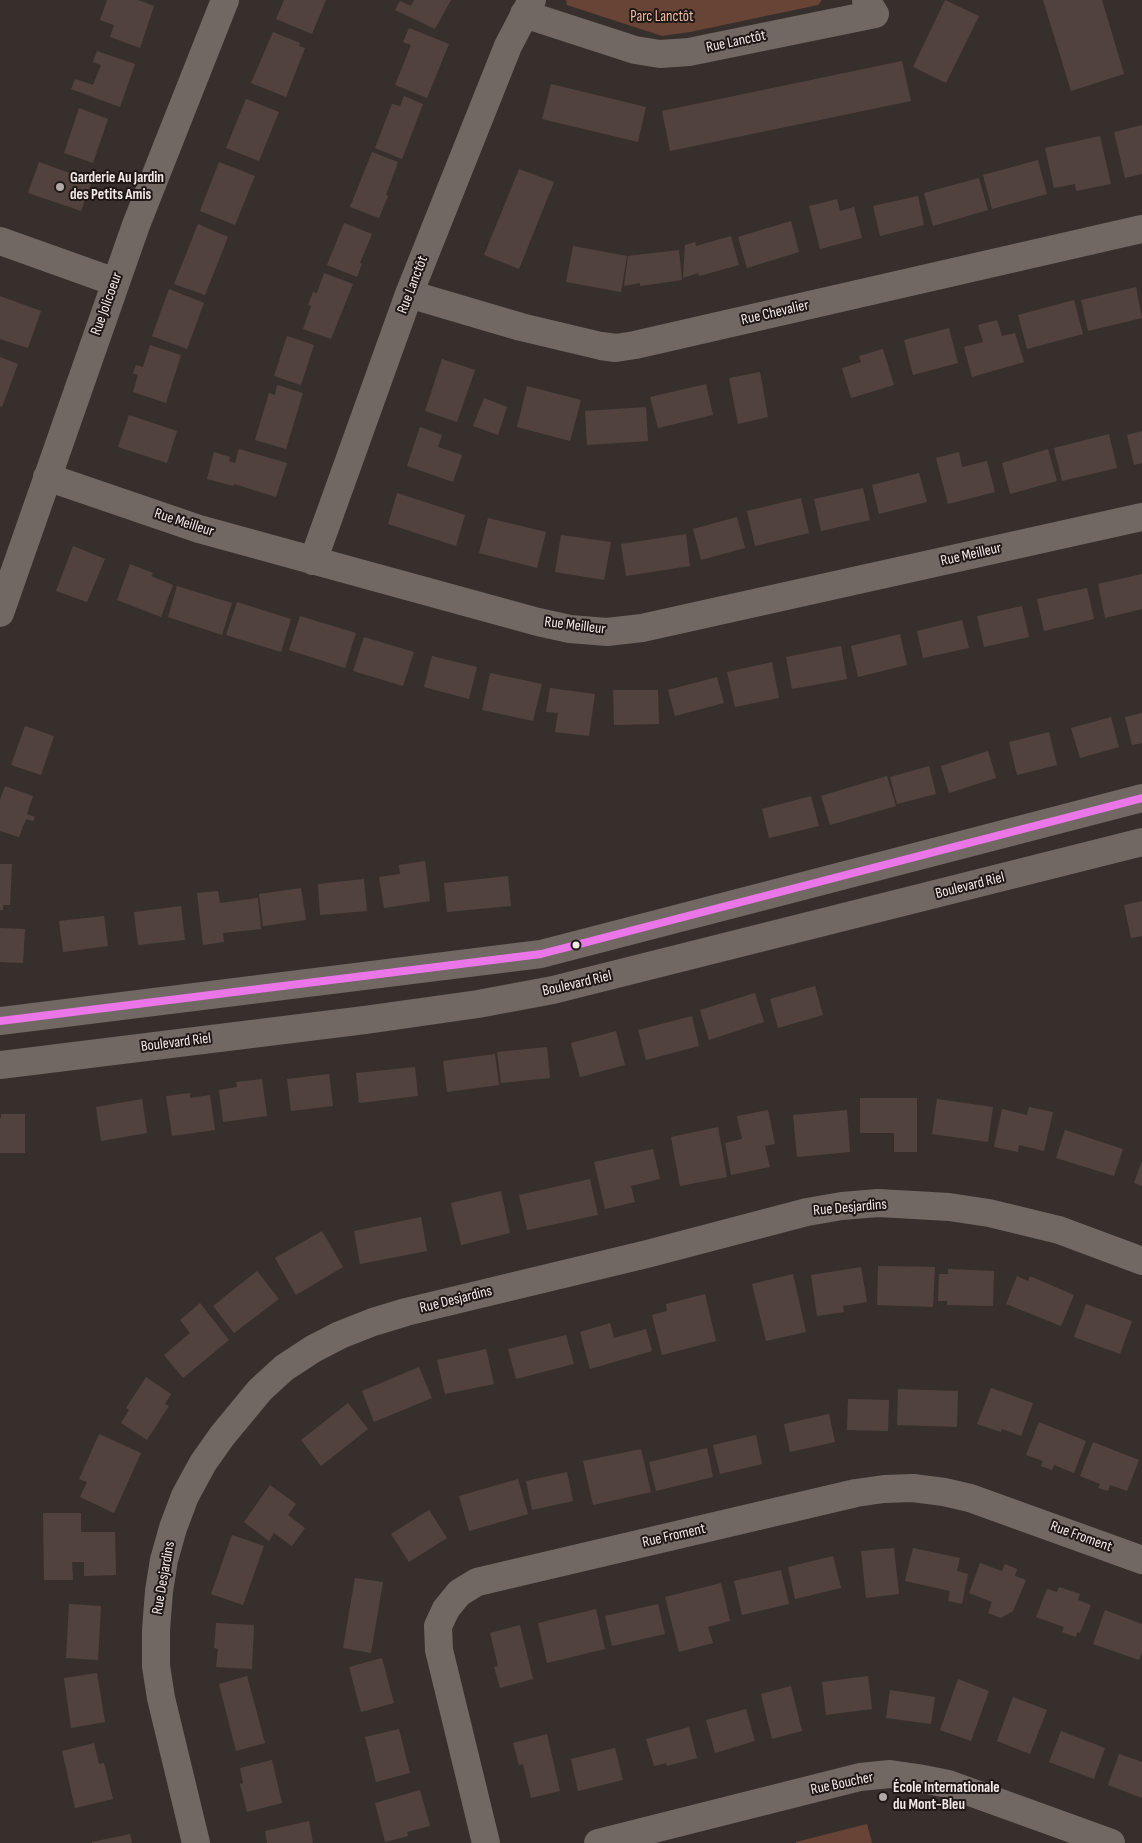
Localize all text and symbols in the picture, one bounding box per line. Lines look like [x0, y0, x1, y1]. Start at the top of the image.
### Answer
park label: Parc Lanctôt [630, 8, 694, 26]
street label: Rue Lanctôt [705, 27, 767, 57]
place label: Garderie Au Jardin des Petits Amis [70, 169, 164, 204]
marker: Garderie Au Jardin des Petits Amis [54, 181, 66, 193]
street label: Rue Lanctôt [394, 254, 432, 316]
street label: Rue Jolicoeur [87, 270, 127, 338]
street label: Rue Chevalier [739, 296, 811, 330]
street label: Rue Meilleur [152, 505, 216, 541]
street label: Rue Meilleur [939, 539, 1003, 571]
street label: Rue Meilleur [543, 613, 607, 639]
street label: Boulevard Riel [934, 869, 1006, 903]
unlabelled marker [571, 940, 581, 950]
street label: Boulevard Riel [541, 967, 613, 1001]
street label: Boulevard Riel [140, 1030, 212, 1056]
street label: Rue Desjardins [812, 1196, 888, 1220]
street label: Rue Desjardins [418, 1282, 494, 1318]
street label: Rue Froment [1048, 1518, 1114, 1556]
street label: Rue Froment [641, 1520, 707, 1552]
street label: Rue Desjardins [149, 1540, 179, 1616]
street label: Rue Boucher [809, 1769, 875, 1799]
place label: École Internationale du Mont-Bleu [893, 1779, 1000, 1814]
marker: École Internationale du Mont-Bleu [877, 1791, 889, 1803]

